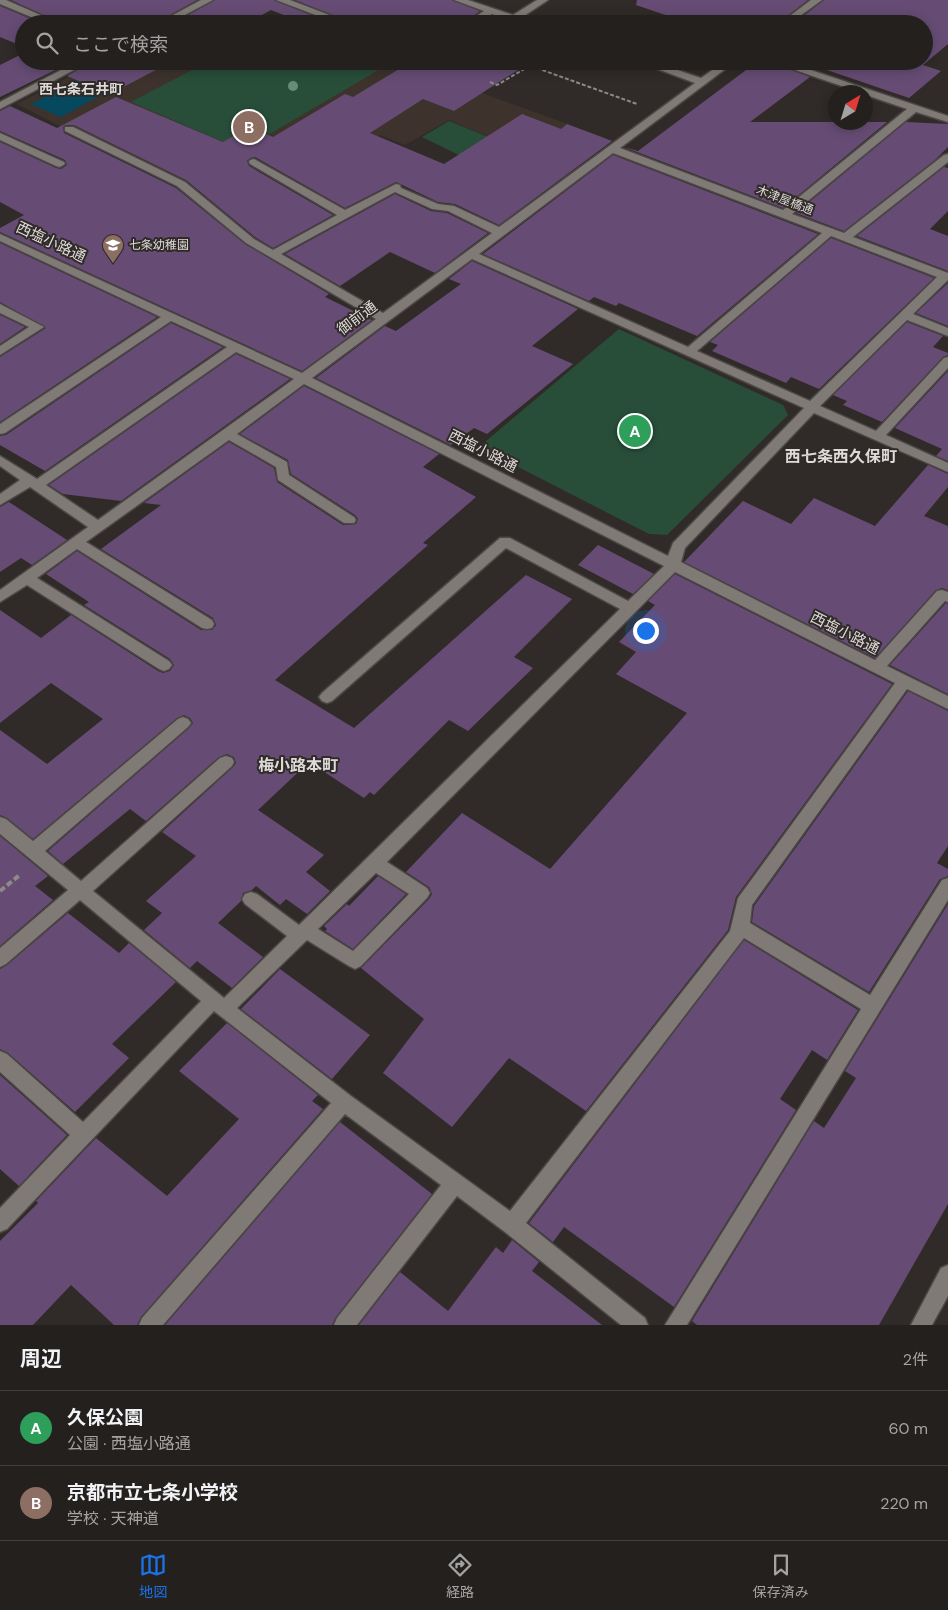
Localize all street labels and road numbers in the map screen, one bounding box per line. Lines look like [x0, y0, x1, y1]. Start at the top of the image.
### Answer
street label: 木津屋橋通 [754, 182, 816, 218]
street label: 西塩小路通 [13, 217, 89, 267]
street label: 御前通 [333, 296, 381, 340]
street label: 西塩小路通 [445, 425, 521, 477]
street label: 西塩小路通 [807, 607, 883, 659]

